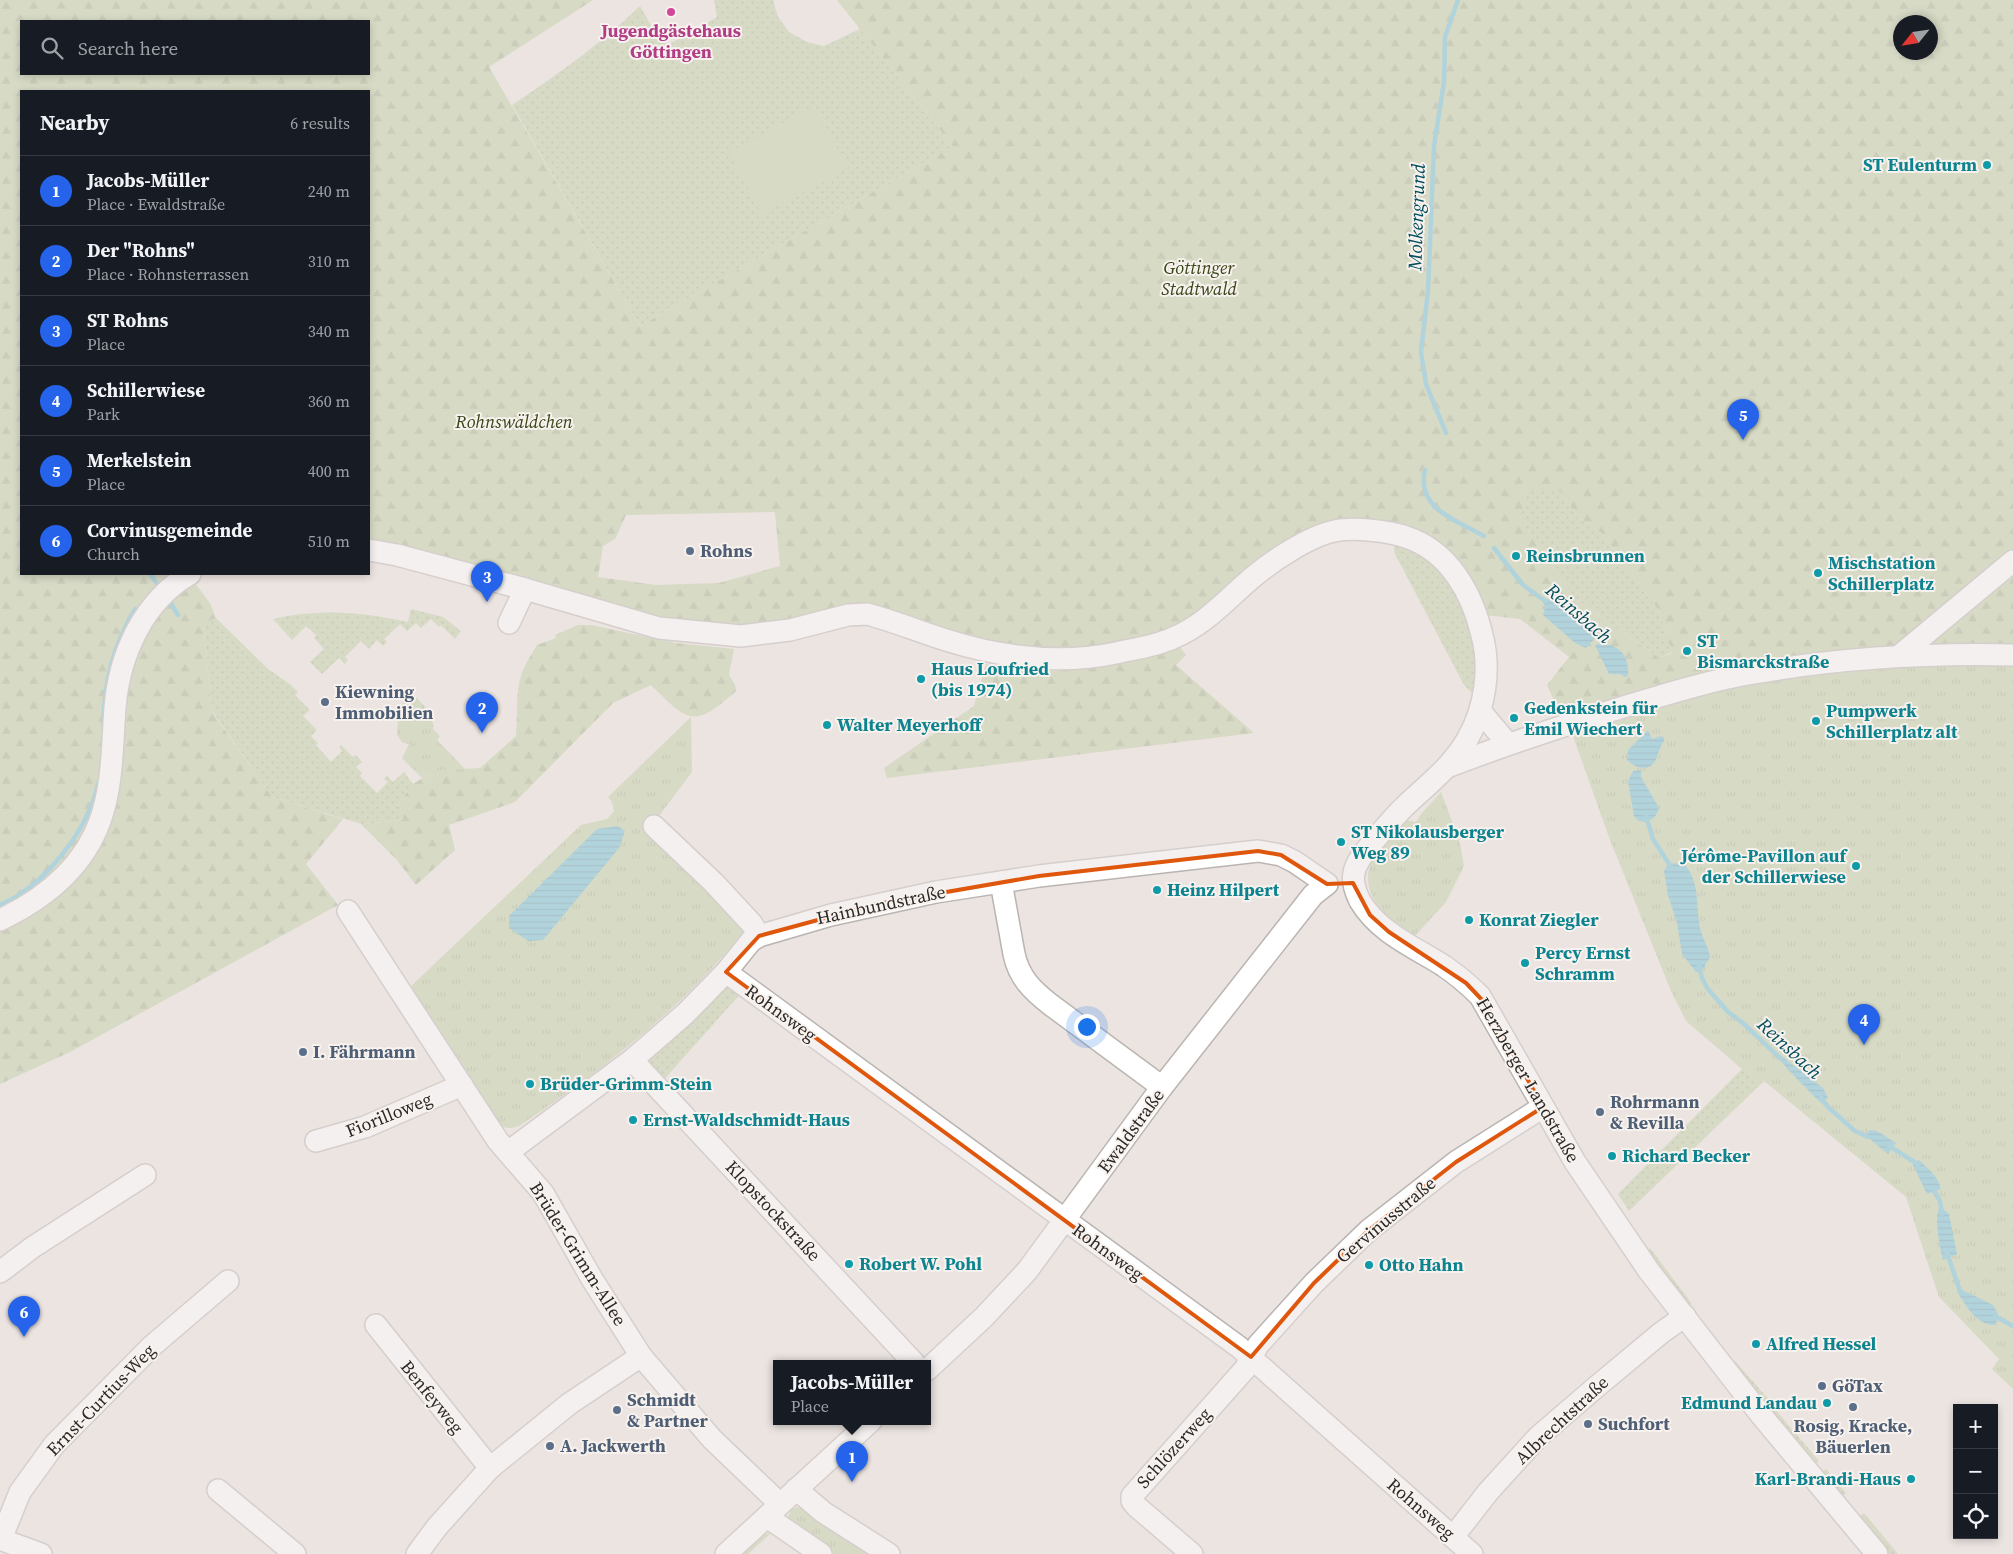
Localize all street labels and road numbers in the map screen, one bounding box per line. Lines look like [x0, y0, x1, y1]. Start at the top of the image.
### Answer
street label: Hainbundstraße [814, 879, 948, 930]
street label: Rohnsweg [740, 978, 822, 1047]
street label: Herzberger Landstraße [1471, 993, 1586, 1167]
street label: Ewaldstraße [1091, 1083, 1170, 1178]
street label: Fiorilloweg [342, 1086, 436, 1143]
street label: Klopstockstraße [720, 1155, 827, 1267]
street label: Gervinusstraße [1331, 1171, 1441, 1269]
street label: Brüder-Grimm-Allee [524, 1177, 633, 1330]
street label: Rohnsweg [1067, 1217, 1149, 1286]
street label: Ernst-Curtius-Weg [41, 1338, 161, 1461]
street label: Benfeyweg [395, 1355, 470, 1439]
street label: Albrechtstraße [1509, 1370, 1614, 1470]
street label: Schlözerweg [1131, 1402, 1217, 1494]
street label: Rohnsweg [1382, 1472, 1461, 1545]

